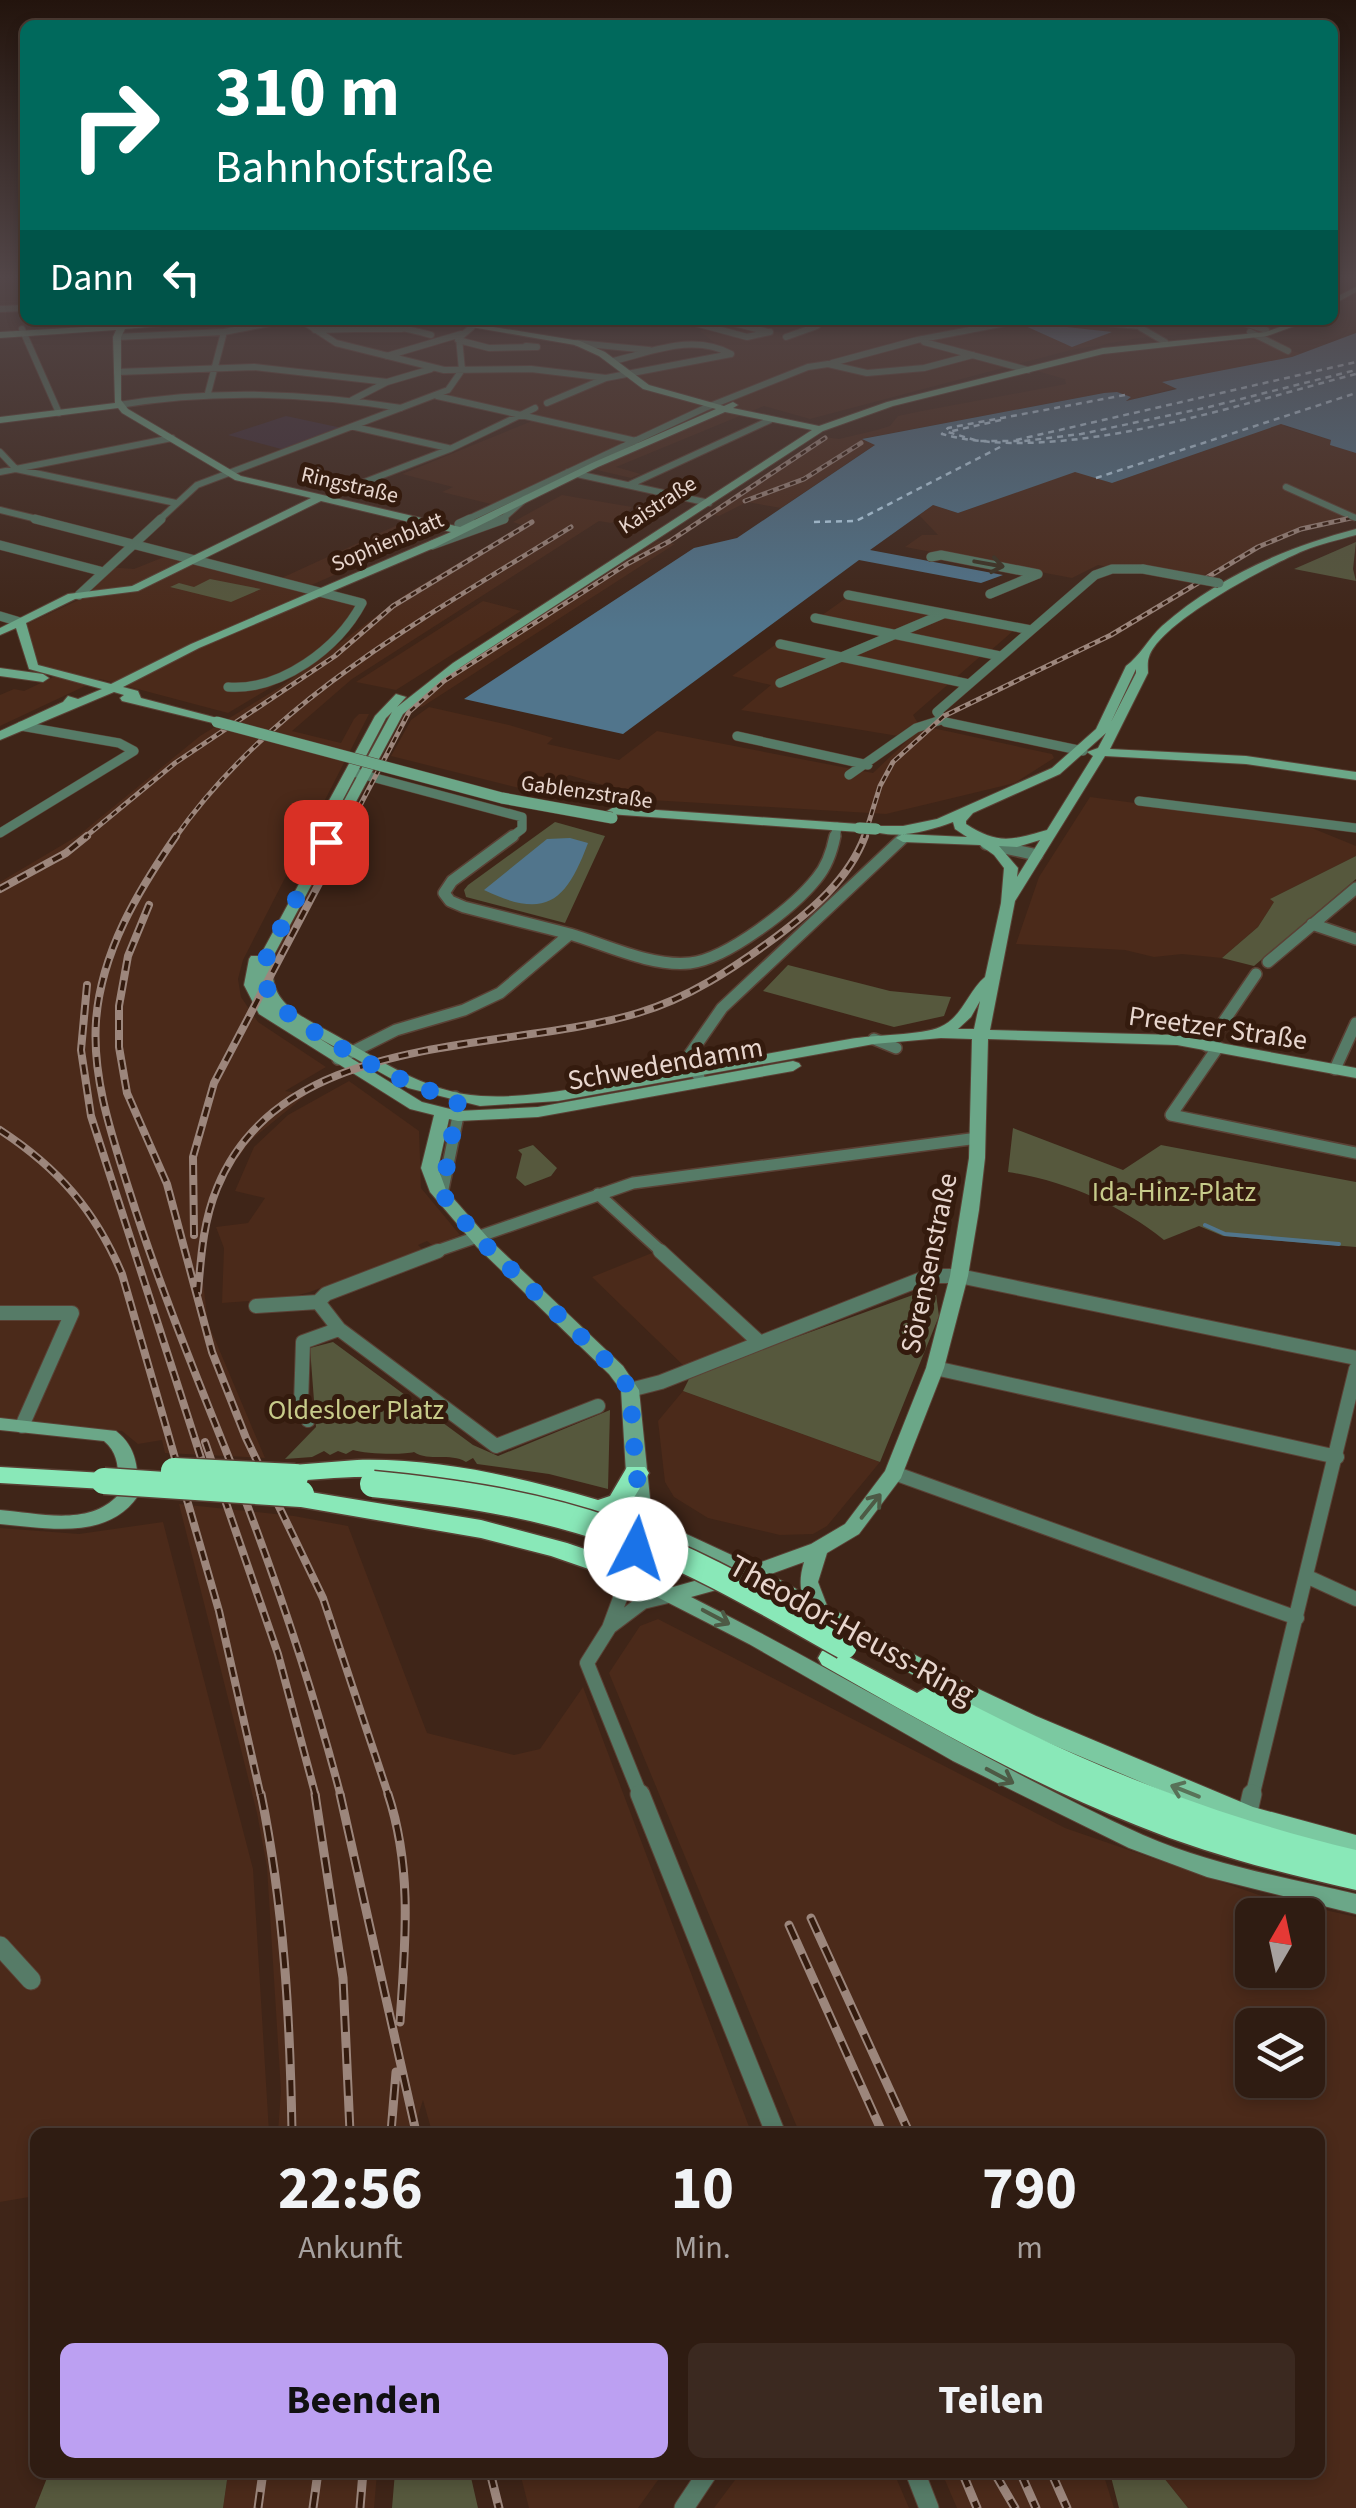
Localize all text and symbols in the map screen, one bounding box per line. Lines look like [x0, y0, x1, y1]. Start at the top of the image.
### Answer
text: 310 m [215, 43, 400, 143]
icon: right [50, 60, 180, 190]
text: Bahnhofstraße [215, 136, 494, 200]
icon: left [154, 250, 209, 305]
text: Dann [50, 251, 134, 305]
street label: Ringstraße [298, 458, 402, 512]
street label: Kaistraße [612, 468, 703, 542]
street label: Sophienblatt [326, 504, 449, 580]
one-way arrow [973, 555, 1005, 574]
street label: Gablenzstraße [519, 767, 655, 817]
pin [284, 800, 369, 885]
icon: arrive [299, 815, 354, 870]
street label: Preetzer Straße [1126, 996, 1310, 1060]
street label: Schwedendamm [564, 1027, 766, 1101]
street label: Sörensenstraße [890, 1169, 968, 1357]
park label: Ida-Hinz-Platz [1092, 1172, 1256, 1212]
park label: Oldesloer Platz [268, 1390, 444, 1430]
one-way arrow [860, 1494, 882, 1520]
position arrow [584, 1497, 688, 1601]
street label: Theodor-Heuss-Ring [720, 1543, 983, 1716]
one-way arrow [701, 1608, 731, 1628]
one-way arrow [985, 1767, 1015, 1786]
one-way arrow [1170, 1780, 1201, 1798]
north arrow [1235, 1898, 1325, 1988]
map controls [1235, 1898, 1325, 2098]
button: layers [1235, 2008, 1325, 2098]
text: 22:56 [278, 2147, 423, 2232]
text: 10 [671, 2147, 734, 2232]
text: 790 [982, 2147, 1077, 2232]
text: Ankunft [298, 2225, 402, 2271]
text: Min. [674, 2225, 731, 2271]
text: m [1016, 2225, 1043, 2271]
button: Beenden [60, 2343, 668, 2458]
button: Teilen [688, 2343, 1295, 2458]

